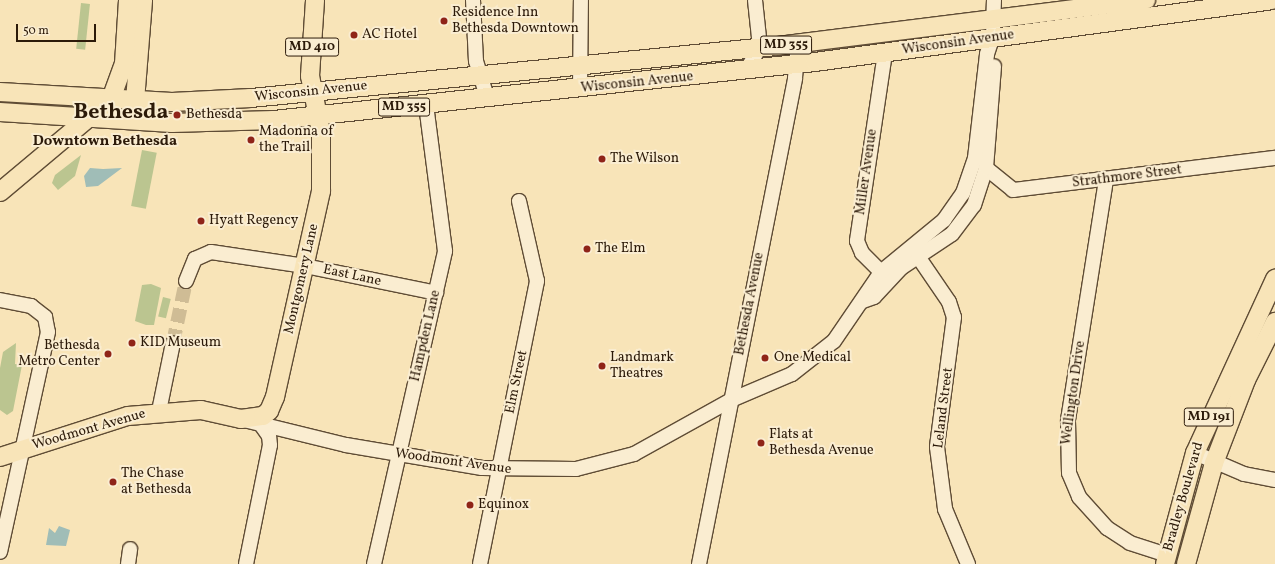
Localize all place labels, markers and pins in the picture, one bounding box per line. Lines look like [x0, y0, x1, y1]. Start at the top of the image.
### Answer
place label: Residence Inn Bethesda Downtown [452, 5, 579, 38]
marker: Residence Inn Bethesda Downtown [439, 16, 449, 26]
place label: AC Hotel [362, 27, 417, 43]
marker: AC Hotel [349, 30, 359, 40]
place label: Bethesda [186, 107, 242, 123]
marker: Bethesda [171, 109, 183, 121]
place label: Madonna of the Trail [259, 124, 333, 156]
marker: Madonna of the Trail [246, 135, 256, 145]
place label: The Wilson [610, 151, 680, 167]
marker: The Wilson [597, 154, 607, 164]
place label: Hyatt Regency [209, 213, 298, 229]
marker: Hyatt Regency [196, 216, 206, 226]
place label: The Elm [595, 241, 646, 257]
marker: The Elm [582, 244, 592, 254]
place label: KID Museum [140, 335, 221, 351]
place label: Bethesda Metro Center [18, 338, 100, 370]
marker: KID Museum [127, 338, 137, 348]
marker: Bethesda Metro Center [103, 349, 113, 359]
place label: Landmark Theatres [610, 350, 674, 382]
place label: One Medical [774, 350, 851, 366]
marker: One Medical [759, 352, 771, 364]
marker: Landmark Theatres [597, 361, 607, 371]
place label: Flats at Bethesda Avenue [769, 427, 874, 460]
marker: Flats at Bethesda Avenue [756, 438, 766, 448]
place label: The Chase at Bethesda [121, 466, 192, 498]
marker: The Chase at Bethesda [108, 477, 118, 487]
place label: Equinox [478, 497, 529, 513]
marker: Equinox [465, 500, 475, 510]

